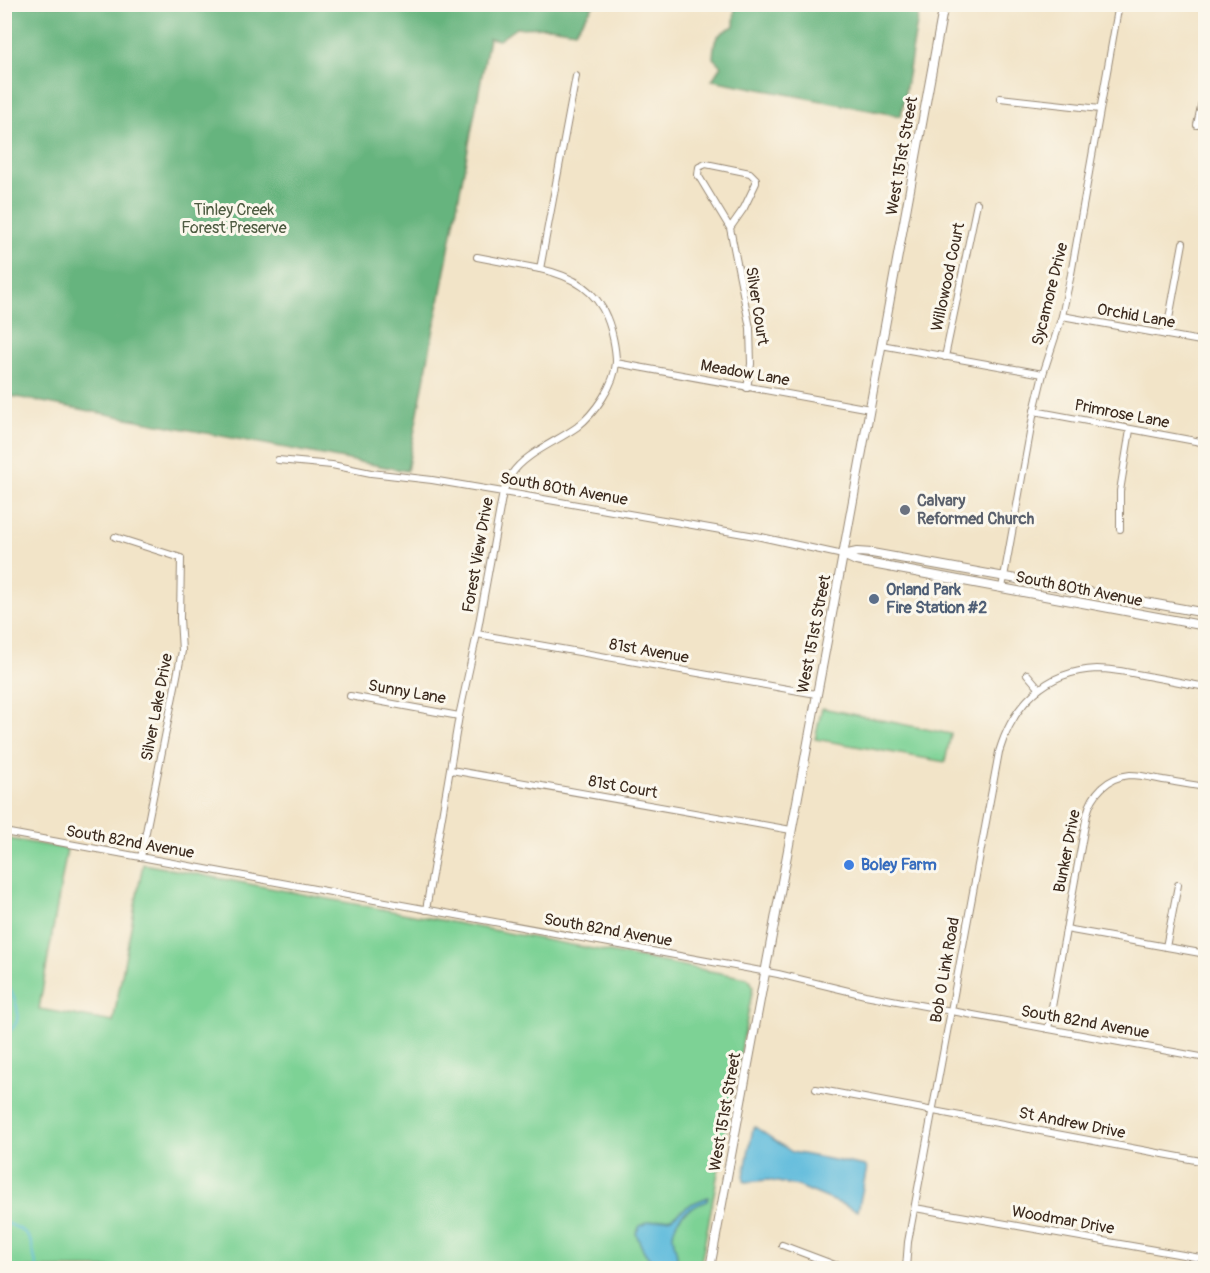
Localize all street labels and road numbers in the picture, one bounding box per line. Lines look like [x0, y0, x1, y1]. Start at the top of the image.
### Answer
street label: West 151st Street [882, 95, 922, 217]
street label: Willowood Court [927, 220, 969, 333]
street label: Sycamore Drive [1028, 240, 1072, 348]
street label: Silver Court [741, 265, 773, 347]
street label: Orchid Lane [1095, 299, 1177, 333]
street label: Meadow Lane [699, 355, 791, 391]
street label: Primrose Lane [1073, 395, 1171, 433]
street label: South 80th Avenue [499, 468, 629, 510]
street label: Forest View Drive [458, 496, 498, 614]
street label: South 80th Avenue [1014, 567, 1144, 611]
street label: West 151st Street [793, 573, 835, 695]
street label: 81st Avenue [608, 634, 691, 668]
street label: Silver Lake Drive [137, 652, 177, 762]
street label: Sunny Lane [367, 675, 447, 709]
street label: 81st Court [587, 771, 660, 803]
street label: Bunker Drive [1049, 808, 1085, 894]
street label: South 82nd Avenue [64, 821, 196, 863]
street label: South 82nd Avenue [542, 909, 674, 951]
street label: Bob O Link Road [926, 916, 964, 1024]
street label: South 82nd Avenue [1019, 1001, 1151, 1043]
street label: West 151st Street [705, 1051, 745, 1173]
street label: St Andrew Drive [1017, 1103, 1127, 1143]
street label: Woodmar Drive [1010, 1201, 1116, 1239]

